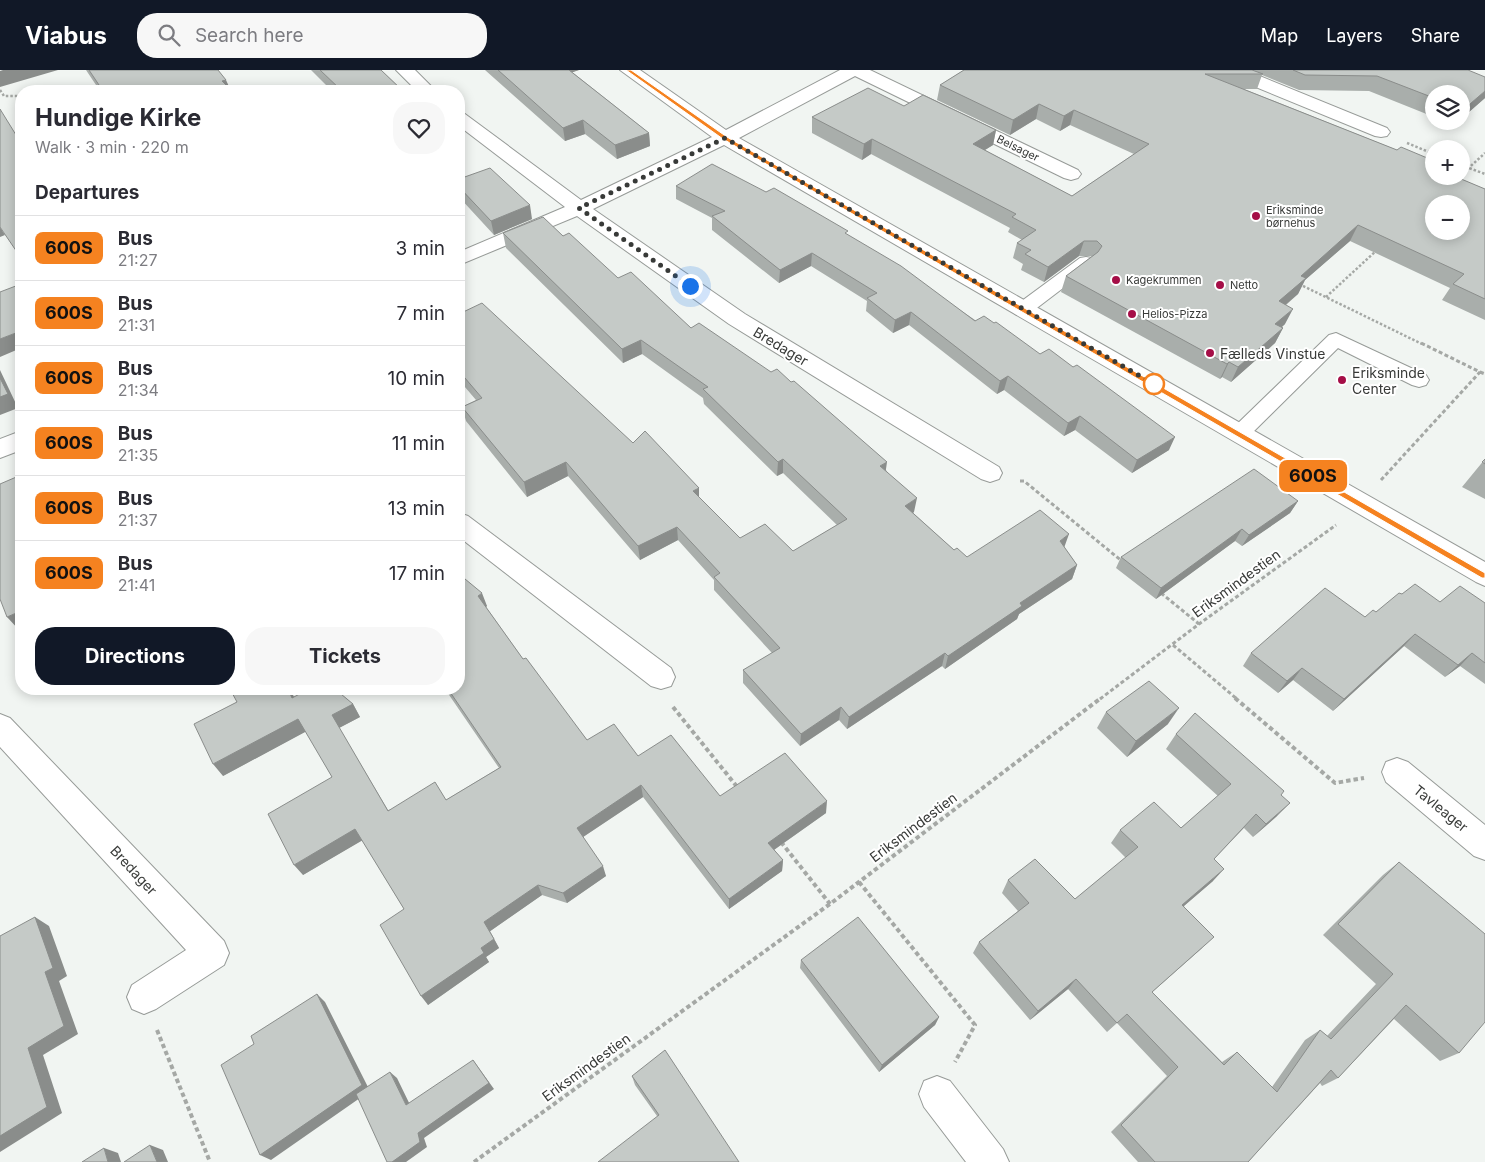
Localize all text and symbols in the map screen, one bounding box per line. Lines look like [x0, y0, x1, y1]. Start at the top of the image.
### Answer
search box [137, 13, 487, 58]
text: Viabus [25, 21, 107, 50]
icon: search [155, 21, 183, 49]
text: Search here [195, 24, 304, 47]
text: Map [1261, 25, 1298, 46]
text: Layers [1326, 25, 1383, 46]
text: Share [1411, 25, 1460, 46]
map controls [1425, 85, 1470, 240]
button: layers [1425, 85, 1470, 130]
button: heart [393, 102, 445, 154]
text: Hundige Kirke [35, 103, 201, 132]
street label: Belsager [994, 132, 1042, 164]
text: Walk · 3 min · 220 m [35, 137, 189, 157]
button: + [1425, 140, 1470, 185]
text: Departures [35, 181, 139, 204]
button: − [1425, 195, 1470, 240]
place label: Eriksminde børnehus [1266, 203, 1323, 230]
marker: Eriksminde børnehus [1250, 210, 1262, 222]
text: Bus [118, 227, 153, 250]
text: 600S [45, 237, 93, 258]
text: 3 min [395, 237, 445, 260]
text: 21:27 [118, 250, 157, 270]
place label: Kagekrummen [1126, 273, 1202, 287]
your location [678, 274, 703, 299]
marker: Kagekrummen [1110, 274, 1122, 286]
place label: Netto [1230, 278, 1259, 292]
marker: Netto [1214, 279, 1226, 291]
text: Bus [118, 292, 153, 315]
text: 600S [45, 302, 93, 323]
text: 7 min [396, 302, 445, 325]
place label: Helios-Pizza [1142, 307, 1207, 321]
marker: Helios-Pizza [1126, 308, 1138, 320]
text: 21:31 [118, 315, 155, 335]
street label: Bredager [751, 323, 811, 369]
place label: Fælleds Vinstue [1220, 345, 1325, 362]
marker: Fælleds Vinstue [1204, 347, 1216, 359]
text: Bus [118, 357, 153, 380]
place label: Eriksminde Center [1352, 364, 1425, 397]
text: 600S [45, 367, 93, 388]
text: 10 min [387, 367, 445, 390]
unlabelled marker [1143, 373, 1165, 395]
marker: Eriksminde Center [1336, 374, 1348, 386]
text: 21:34 [118, 380, 159, 400]
text: Bus [118, 422, 153, 445]
text: 600S [45, 432, 93, 453]
text: 11 min [392, 432, 445, 455]
text: 21:35 [118, 445, 158, 465]
line badge: 600S [1278, 460, 1348, 492]
text: 600S [1289, 465, 1337, 486]
text: Bus [118, 487, 153, 510]
text: 600S [45, 497, 93, 518]
text: 13 min [388, 497, 445, 520]
text: 21:37 [118, 510, 158, 530]
street label: Eriksmindestien [1189, 545, 1283, 621]
text: Bus [118, 552, 153, 575]
text: 600S [45, 562, 93, 583]
text: 17 min [389, 562, 445, 585]
text: 21:41 [118, 575, 155, 595]
button: Directions [35, 627, 235, 685]
button: Tickets [245, 627, 445, 685]
street label: Tavleager [1410, 781, 1472, 835]
street label: Eriksmindestien [866, 789, 960, 865]
street label: Bredager [107, 842, 161, 898]
street label: Eriksmindestien [539, 1029, 633, 1105]

